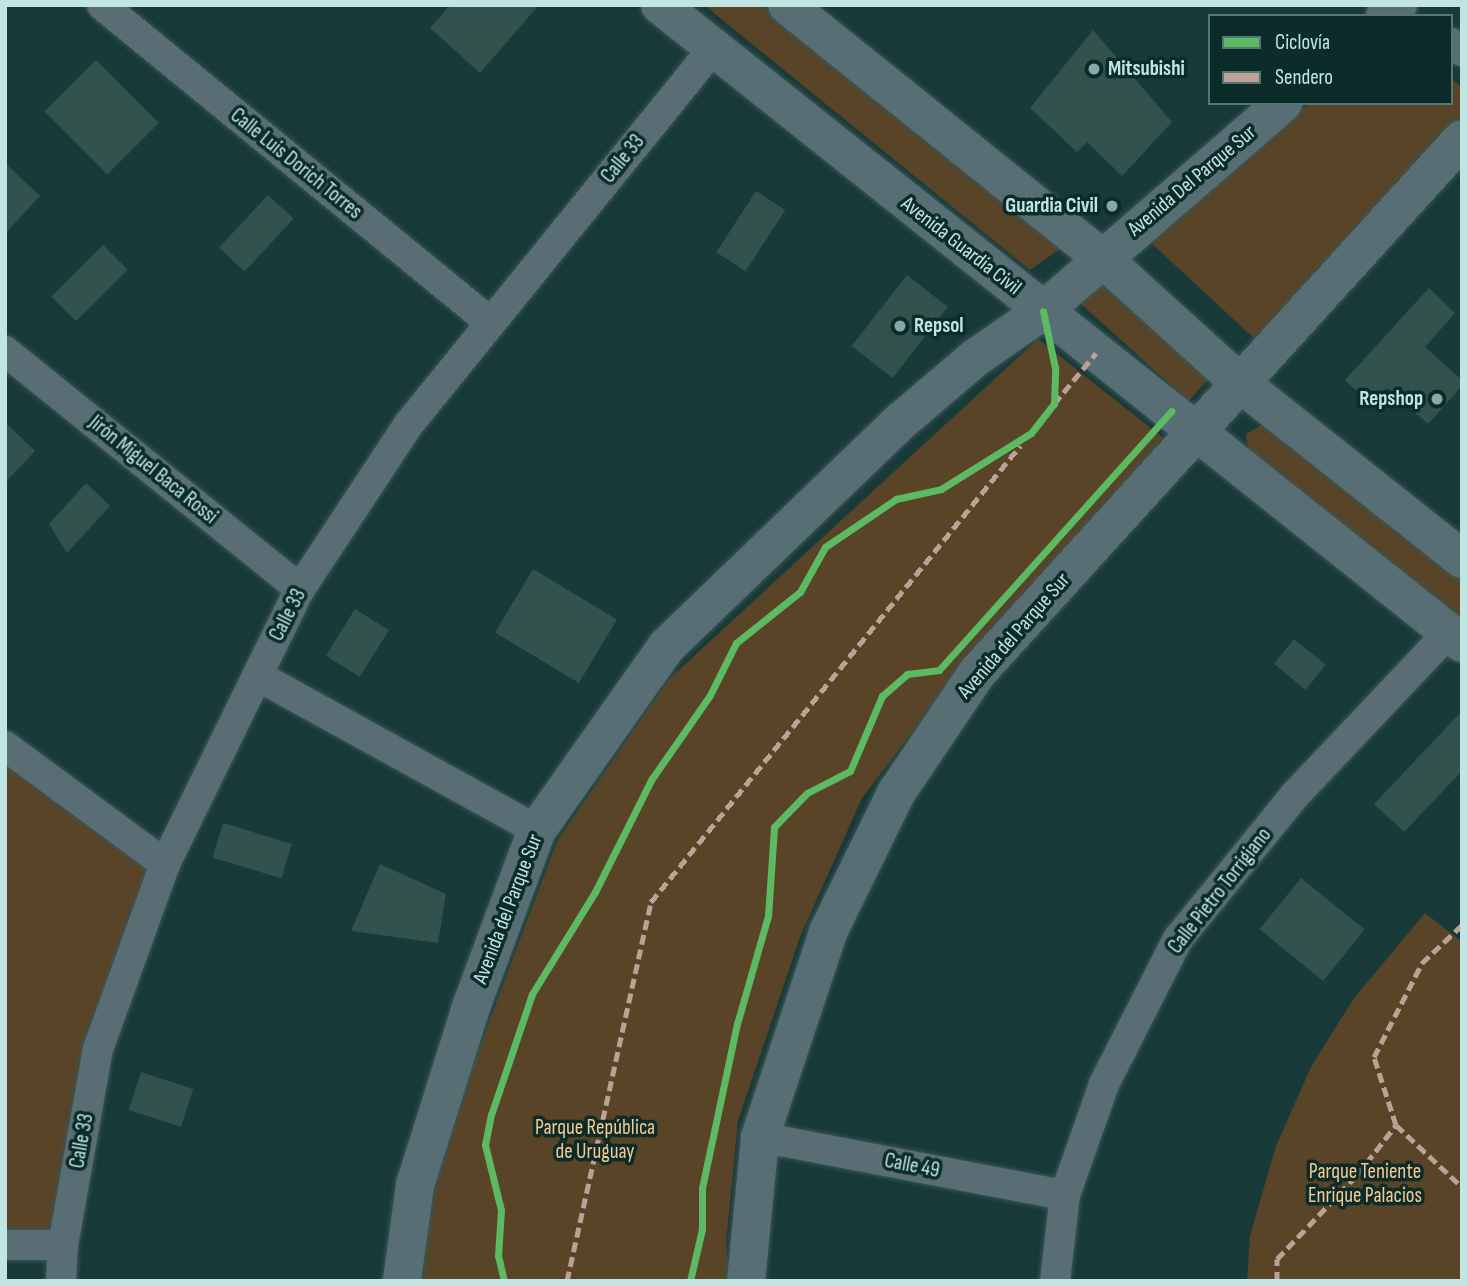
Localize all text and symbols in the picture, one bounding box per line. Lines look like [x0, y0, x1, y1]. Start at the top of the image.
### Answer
legend [1208, 14, 1453, 105]
text: Ciclovía [1275, 30, 1330, 55]
place label: Mitsubishi [1108, 56, 1185, 82]
marker: Mitsubishi [1086, 61, 1102, 77]
text: Sendero [1275, 65, 1333, 90]
street label: Calle Luis Dorich Torres [225, 103, 367, 225]
street label: Avenida Del Parque Sur [1123, 120, 1261, 242]
street label: Calle 33 [596, 130, 650, 188]
street label: Avenida Guardia Civil [896, 191, 1026, 301]
place label: Guardia Civil [1005, 193, 1098, 219]
marker: Guardia Civil [1104, 198, 1120, 214]
place label: Repsol [914, 313, 964, 339]
marker: Repsol [892, 318, 908, 334]
place label: Repshop [1359, 386, 1423, 412]
marker: Repshop [1429, 391, 1445, 407]
street label: Jirón Miguel Baca Rossi [84, 410, 222, 530]
street label: Avenida del Parque Sur [953, 568, 1075, 704]
street label: Calle 33 [264, 585, 312, 645]
street label: Calle Pietro Torrigiano [1163, 823, 1277, 959]
street label: Avenida del Parque Sur [468, 831, 548, 987]
street label: Calle 33 [65, 1112, 99, 1170]
park label: Parque República de Uruguay [535, 1115, 655, 1165]
street label: Calle 49 [882, 1148, 942, 1184]
park label: Parque Teniente Enrique Palacios [1308, 1159, 1422, 1209]

